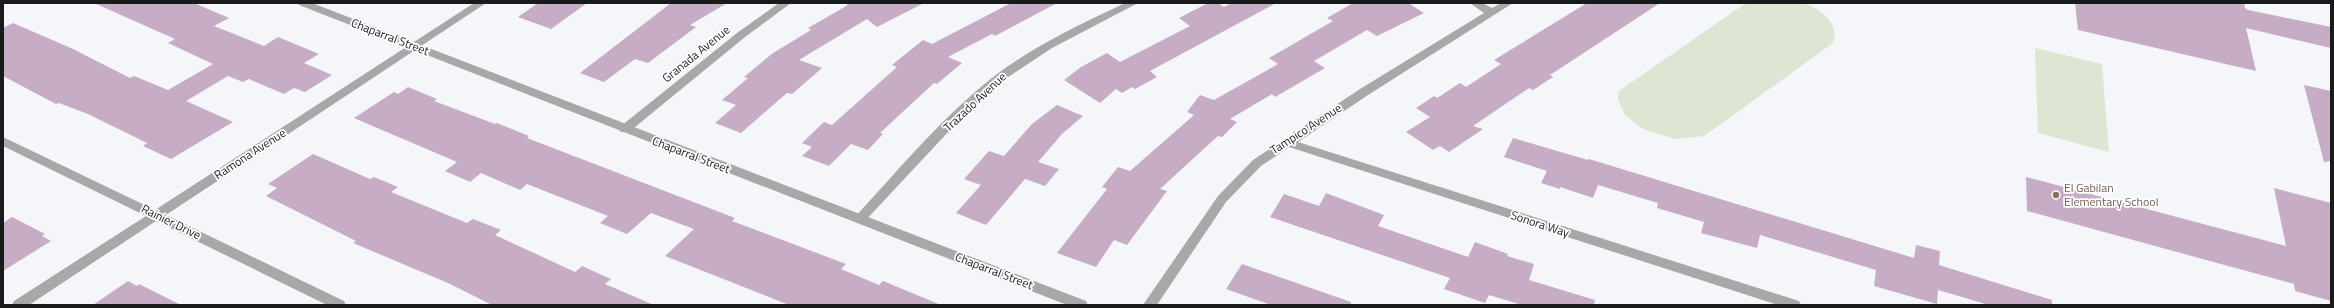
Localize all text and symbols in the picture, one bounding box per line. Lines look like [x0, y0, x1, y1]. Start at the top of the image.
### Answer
street label: Chaparral Street [348, 13, 433, 60]
street label: Granada Avenue [658, 20, 734, 87]
street label: Trazado Avenue [939, 67, 1010, 136]
street label: Tampico Avenue [1266, 98, 1345, 159]
street label: Ramona Avenue [210, 123, 289, 184]
street label: Chaparral Street [649, 131, 734, 178]
place label: El Gabilan Elementary School [2064, 178, 2158, 211]
marker: El Gabilan Elementary School [2051, 190, 2061, 200]
street label: Rainier Drive [138, 199, 204, 244]
street label: Sonora Way [1508, 205, 1572, 242]
street label: Chaparral Street [952, 247, 1037, 294]

